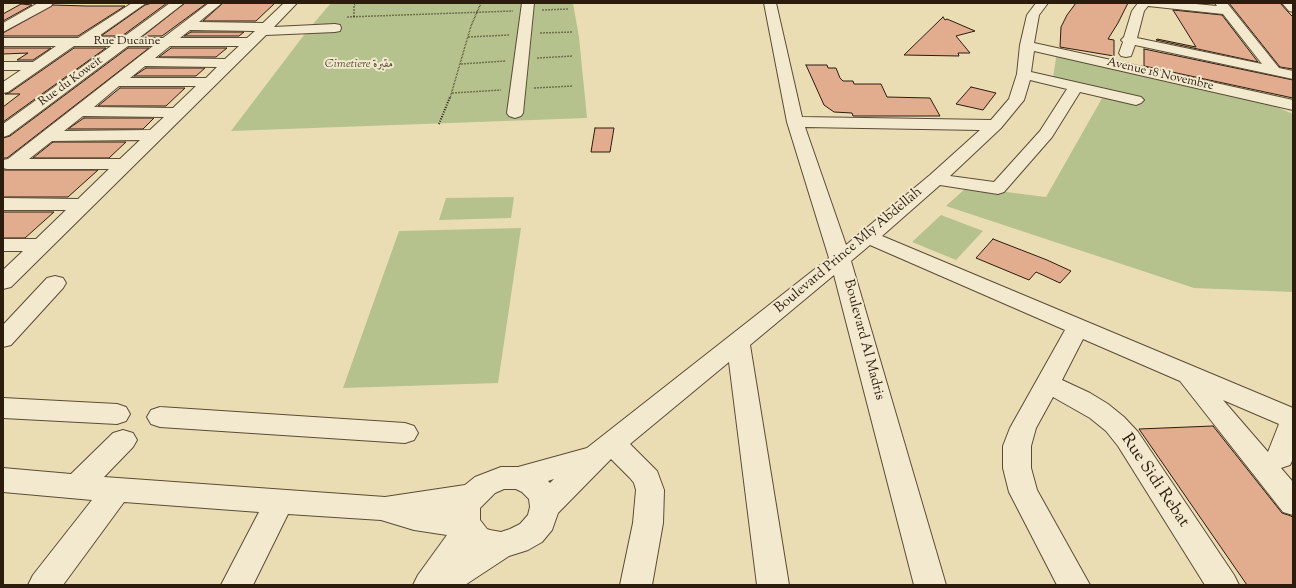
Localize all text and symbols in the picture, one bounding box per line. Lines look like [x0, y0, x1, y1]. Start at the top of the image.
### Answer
street label: Rue Ducaine [94, 35, 160, 49]
street label: Rue du Koweit [36, 54, 106, 110]
street label: Avenue 18 Novembre [1105, 56, 1215, 94]
park label: Cimetiere مقبرة [325, 58, 393, 72]
street label: Boulevard Prince Mly Abdellah [772, 184, 926, 318]
street label: Boulevard Al Madris [839, 278, 887, 402]
street label: Rue Sidi Rebat [1115, 430, 1193, 532]

